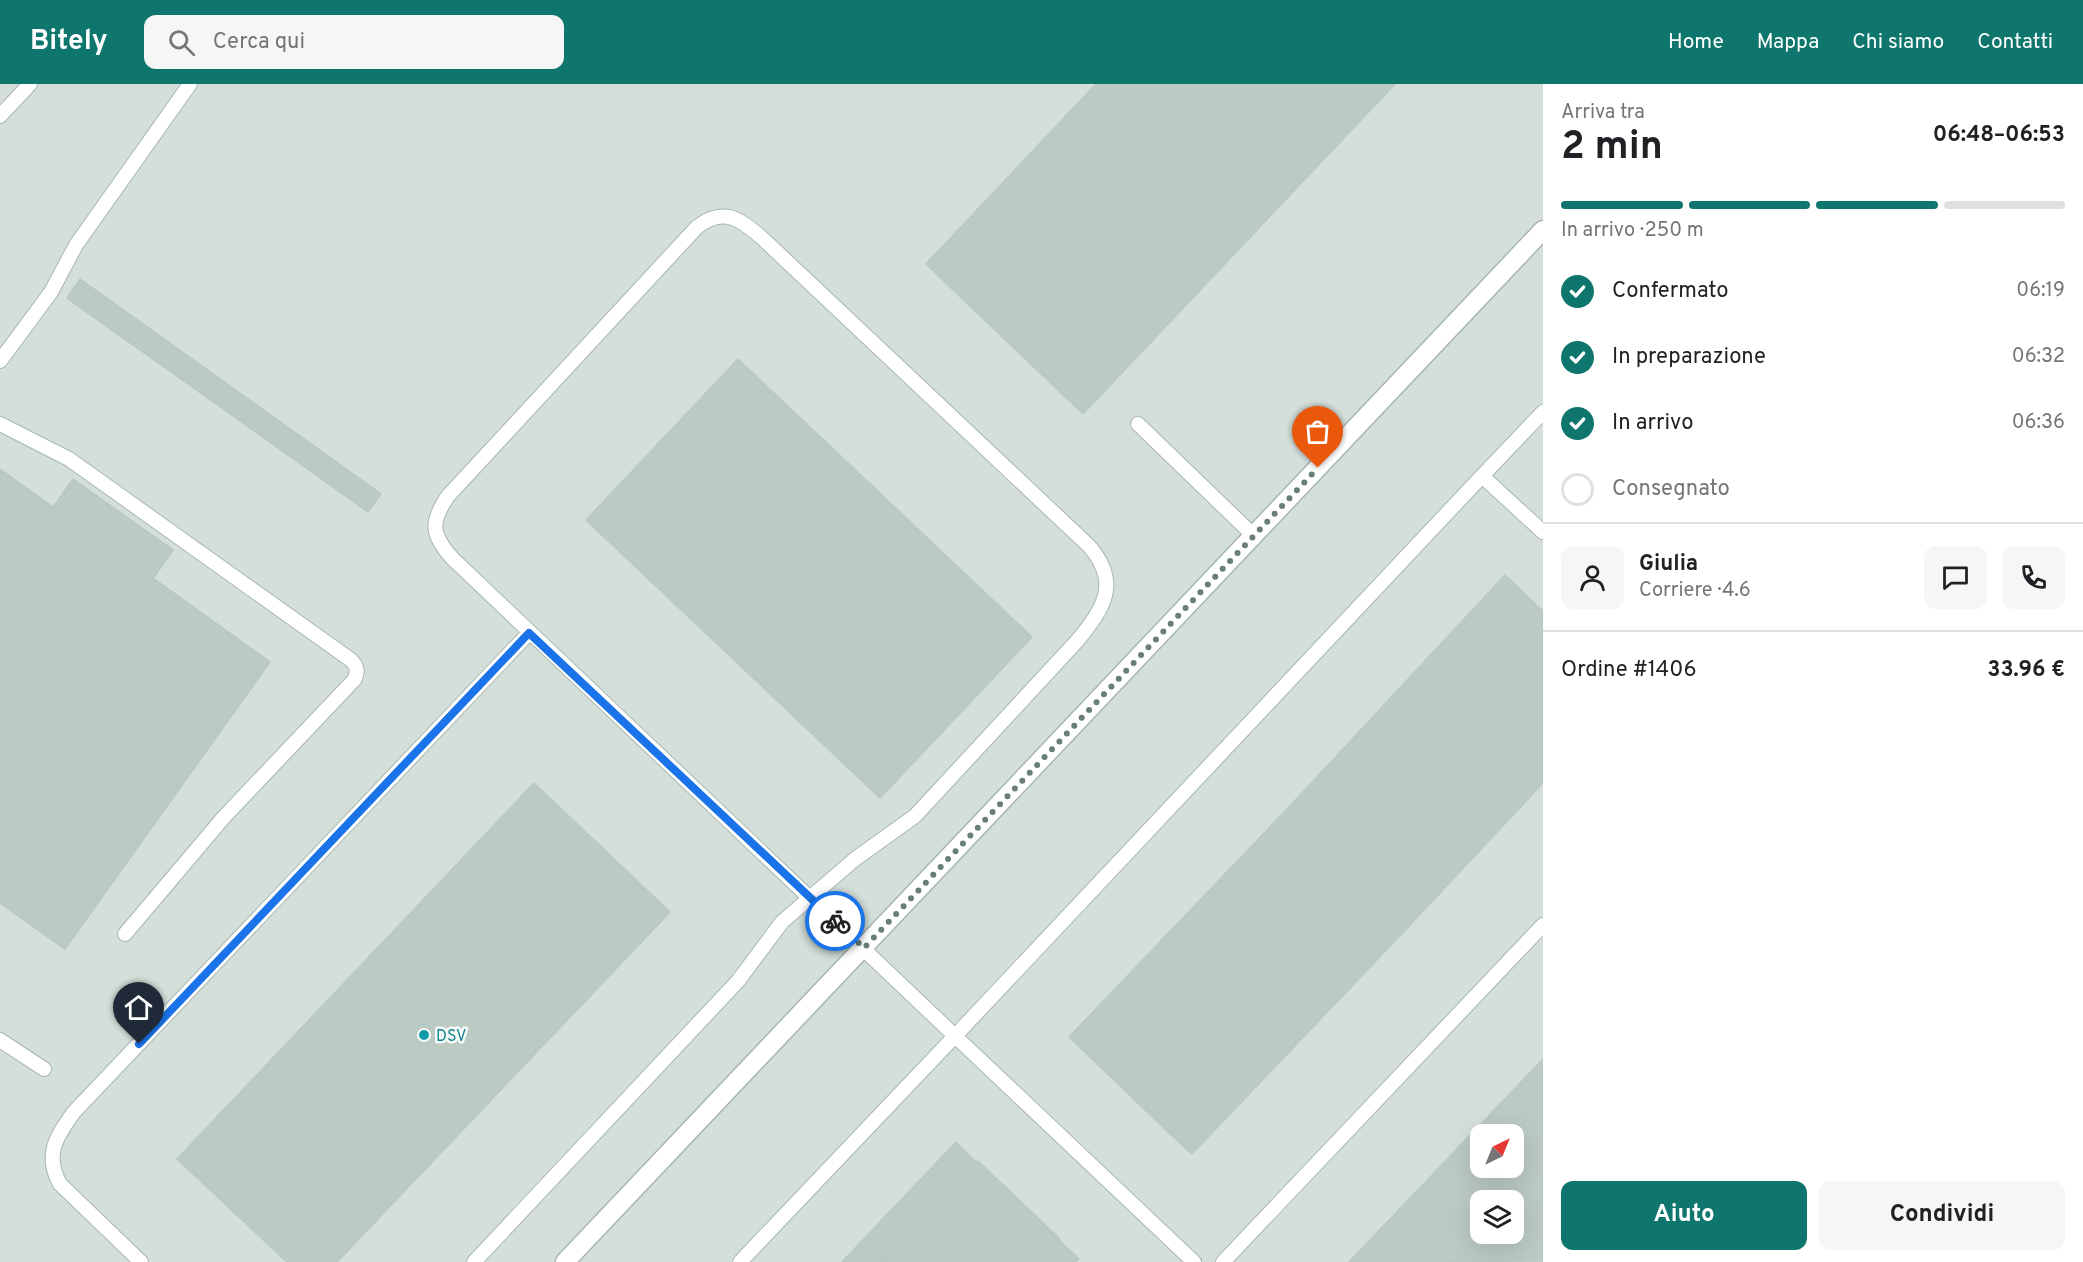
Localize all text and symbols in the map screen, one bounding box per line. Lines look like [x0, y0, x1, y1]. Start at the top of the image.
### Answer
search box [144, 15, 564, 69]
text: Bitely [30, 24, 108, 60]
icon: search [165, 26, 198, 59]
text: Cerca qui [213, 29, 305, 56]
text: Home [1668, 29, 1724, 56]
text: Mappa [1757, 29, 1819, 56]
text: Chi siamo [1852, 29, 1944, 56]
text: Contatti [1977, 29, 2053, 56]
text: Arriva tra [1561, 100, 1645, 126]
text: 06:48–06:53 [1933, 122, 2065, 149]
text: 2 min [1561, 124, 1663, 173]
text: In arrivo · 250 m [1561, 218, 1704, 244]
icon: check [1561, 275, 1594, 308]
text: Confermato [1612, 278, 1729, 305]
text: 06:19 [2016, 278, 2065, 304]
icon: check [1561, 341, 1594, 374]
text: In preparazione [1612, 344, 1766, 371]
text: 06:32 [2012, 344, 2065, 370]
pin [1292, 406, 1343, 468]
icon: check [1561, 407, 1594, 440]
text: In arrivo [1612, 410, 1694, 437]
text: 06:36 [2012, 410, 2065, 436]
icon: bag [1301, 415, 1334, 448]
text: Consegnato [1612, 476, 1730, 503]
button: person [1561, 546, 1624, 609]
button: chat [1924, 546, 1987, 609]
button: phone [2002, 546, 2065, 609]
text: Giulia [1639, 551, 1698, 578]
text: Corriere · 4.6 [1639, 578, 1751, 604]
text: Ordine #1406 [1561, 657, 1697, 684]
text: 33.96 € [1987, 657, 2065, 684]
courier [805, 891, 865, 951]
icon: bike [819, 905, 852, 938]
pin [113, 982, 164, 1044]
icon: home [122, 991, 155, 1024]
place label: DSV [436, 1027, 466, 1047]
marker: DSV [417, 1028, 431, 1042]
north arrow [1470, 1124, 1524, 1178]
map controls [1470, 1124, 1524, 1244]
button: Aiuto [1561, 1181, 1807, 1250]
button: Condividi [1819, 1181, 2065, 1250]
button: layers [1470, 1190, 1524, 1244]

